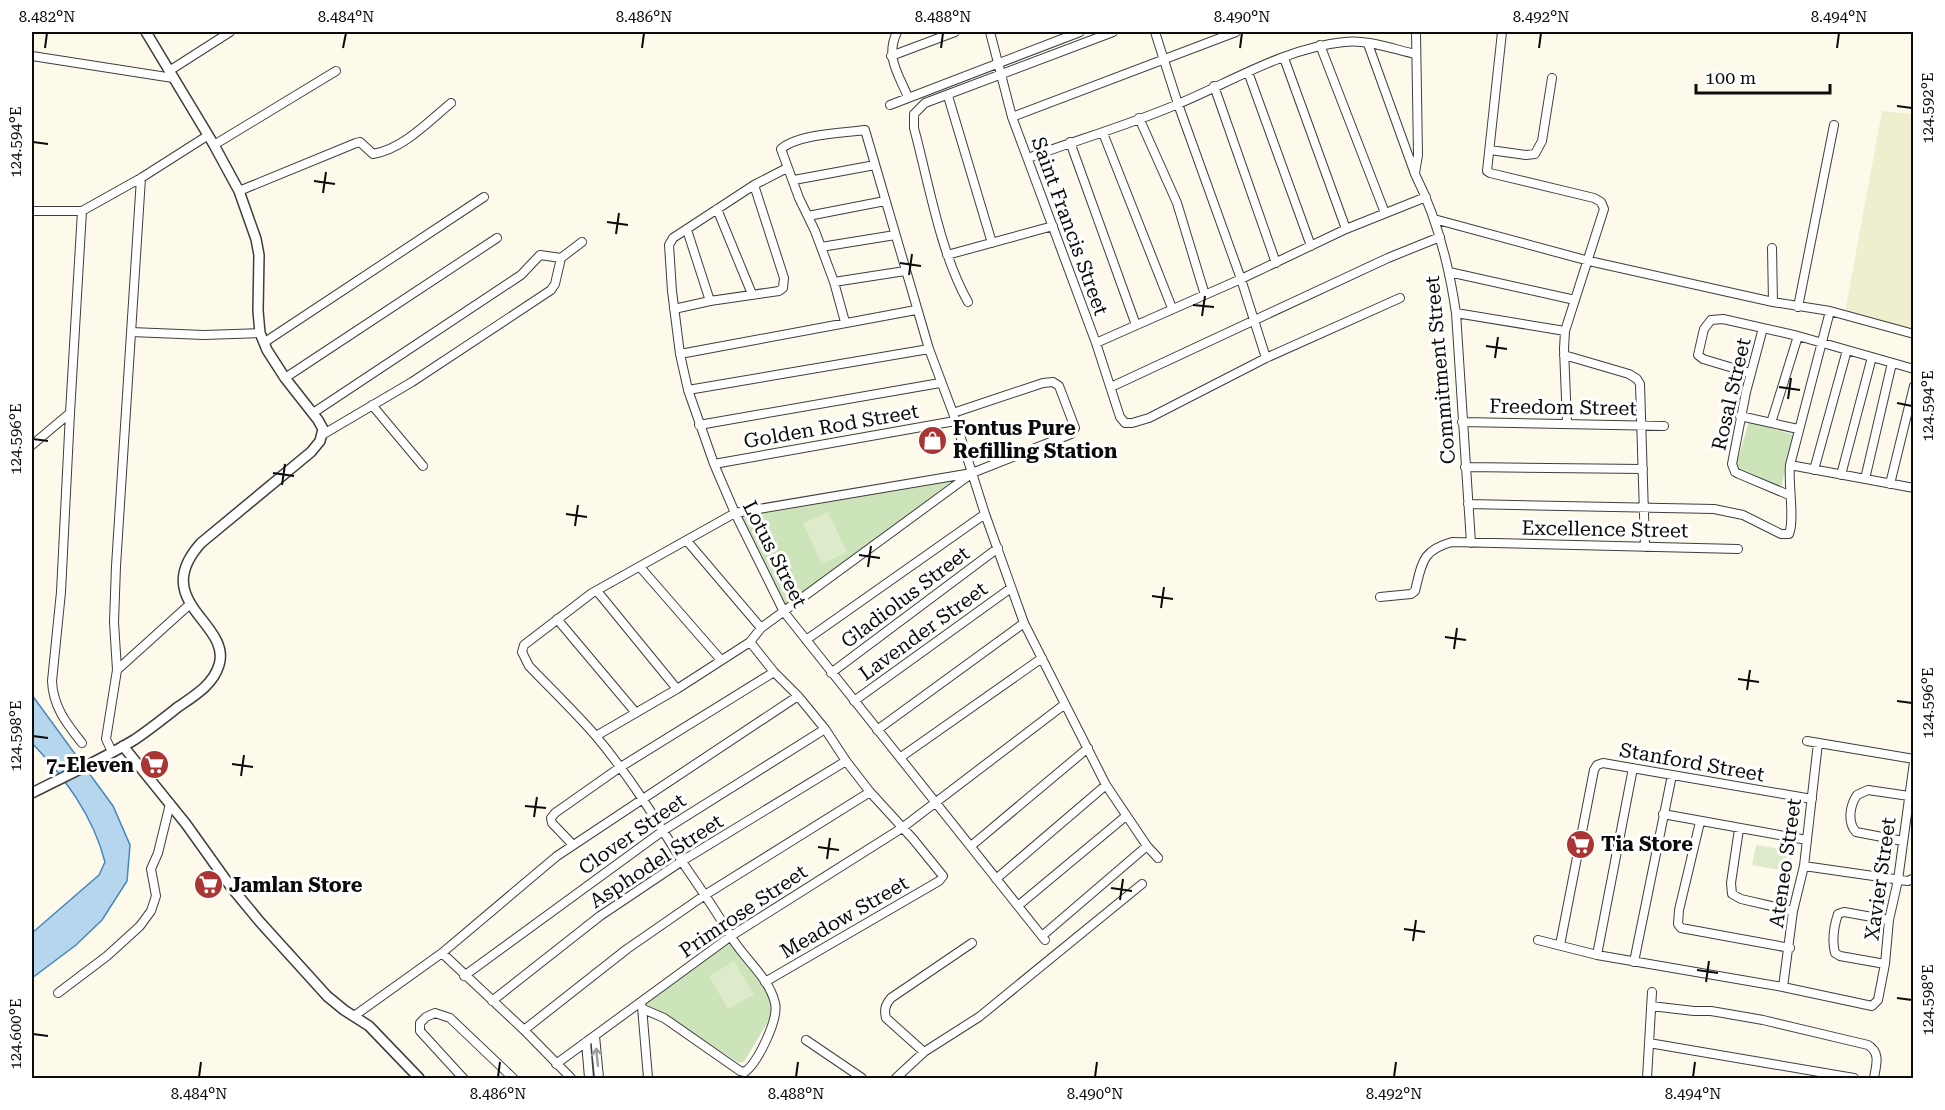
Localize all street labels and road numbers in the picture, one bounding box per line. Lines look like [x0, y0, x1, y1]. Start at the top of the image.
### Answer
street label: Saint Francis Street [1027, 133, 1114, 319]
street label: Commitment Street [1420, 274, 1460, 465]
street label: Rosal Street [1706, 335, 1756, 453]
street label: Freedom Street [1489, 394, 1638, 420]
street label: Golden Rod Street [742, 399, 921, 453]
street label: Lotus Street [738, 497, 812, 612]
street label: Excellence Street [1521, 516, 1689, 542]
street label: Gladiolus Street [836, 541, 974, 653]
street label: Lavender Street [854, 576, 992, 686]
street label: Stanford Street [1618, 737, 1767, 787]
street label: Clover Street [574, 788, 691, 880]
street label: Ateneo Street [1764, 796, 1806, 929]
street label: Asphodel Street [585, 809, 728, 913]
street label: Xavier Street [1859, 815, 1901, 942]
street label: Primrose Street [675, 859, 812, 963]
street label: Meadow Street [776, 870, 913, 963]

